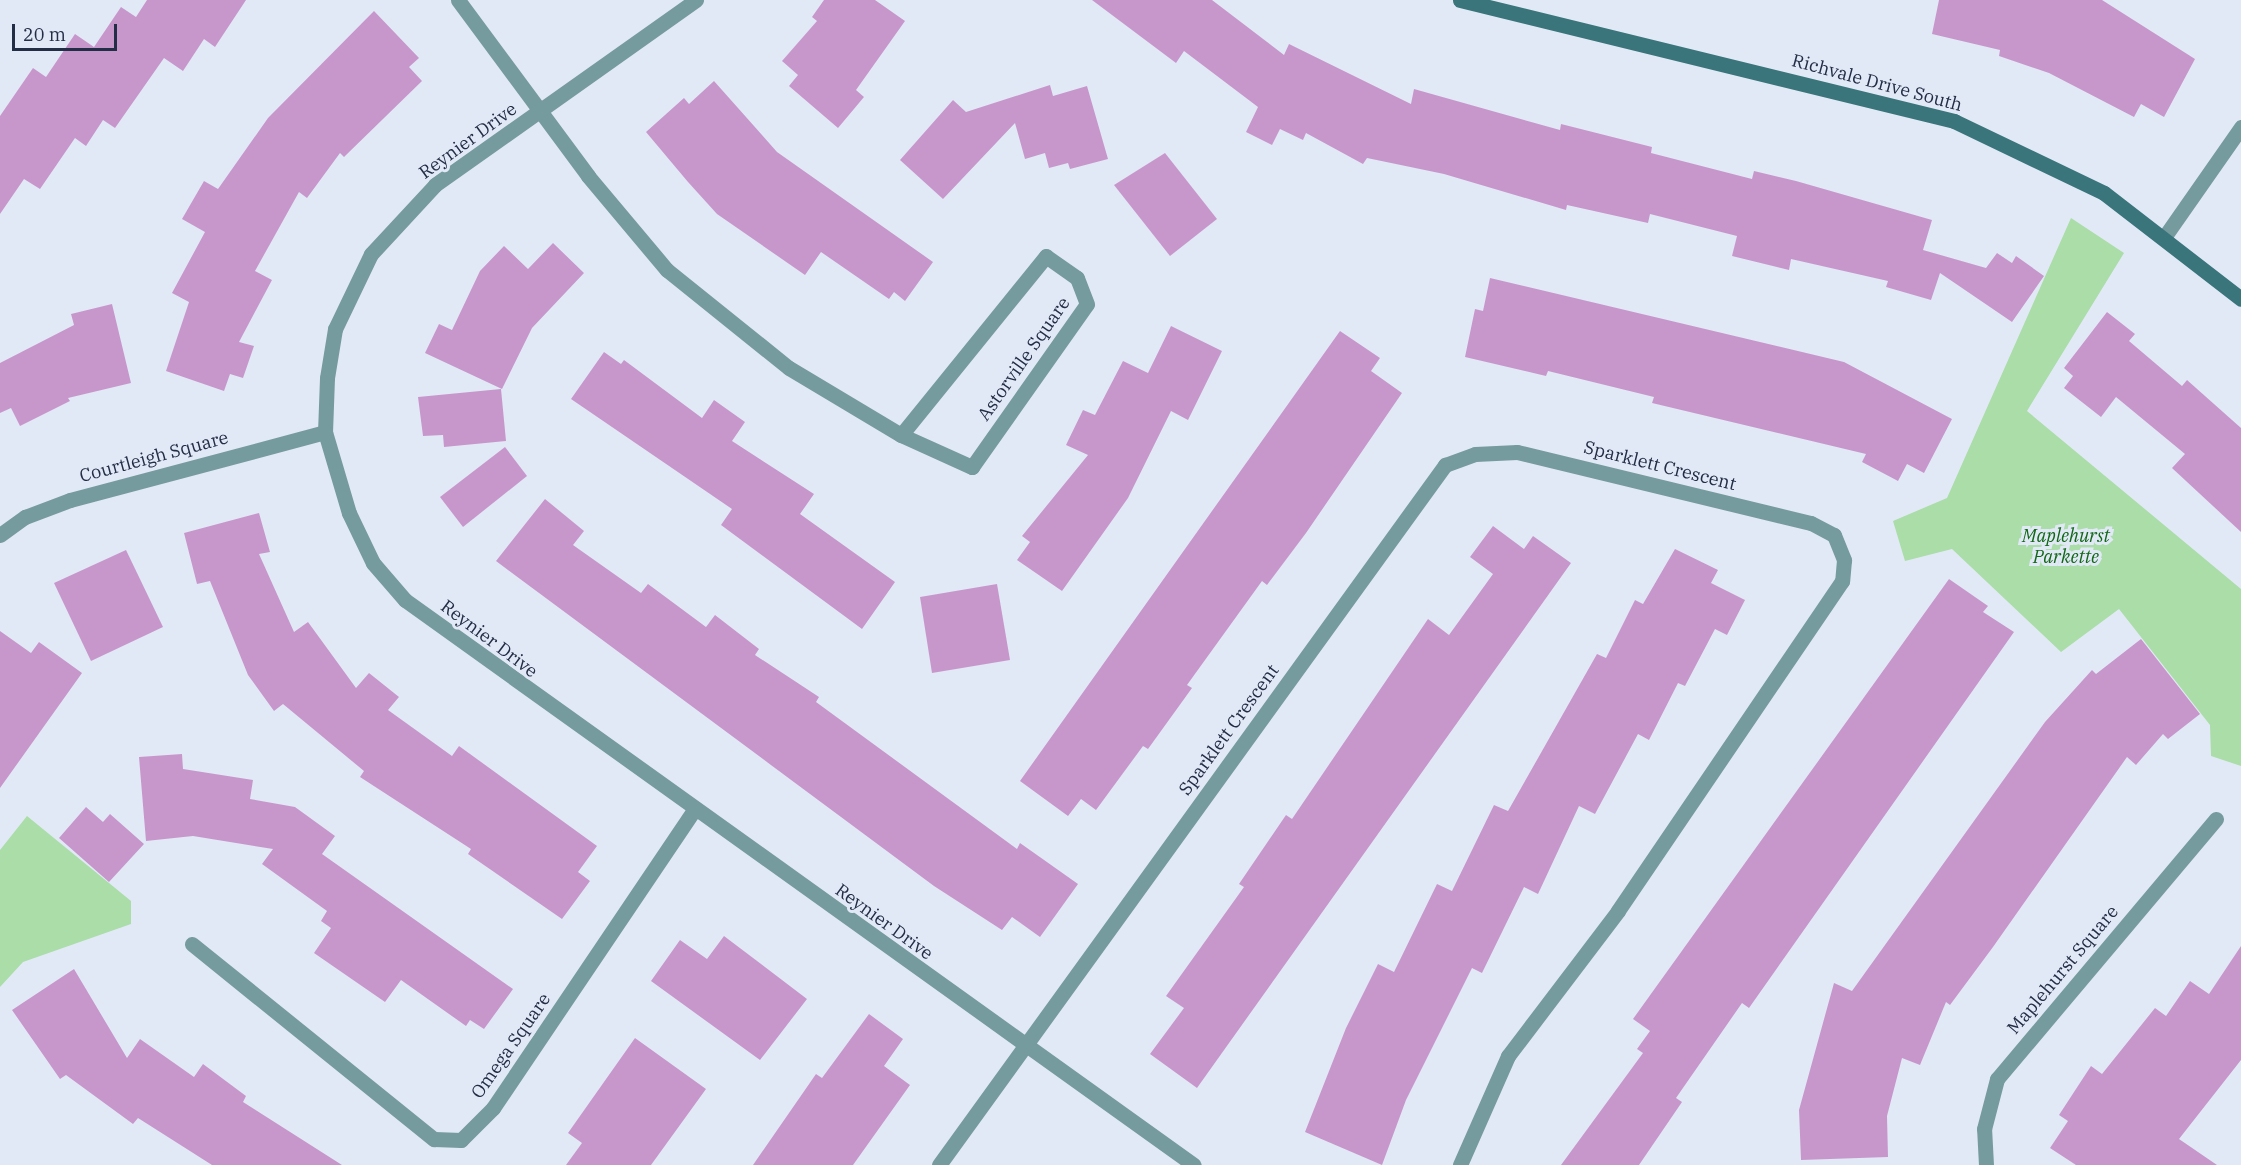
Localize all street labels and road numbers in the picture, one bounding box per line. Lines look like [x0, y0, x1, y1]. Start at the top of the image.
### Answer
street label: Richvale Drive South [1789, 50, 1965, 116]
street label: Reynier Drive [415, 98, 521, 184]
street label: Astorville Square [973, 293, 1075, 425]
street label: Courtleigh Square [77, 427, 231, 487]
street label: Sparklett Crescent [1582, 437, 1738, 495]
street label: Reynier Drive [436, 596, 542, 682]
street label: Sparklett Crescent [1174, 660, 1284, 800]
street label: Reynier Drive [831, 879, 937, 965]
street label: Maplehurst Square [2003, 901, 2123, 1039]
street label: Omega Square [467, 989, 555, 1103]

